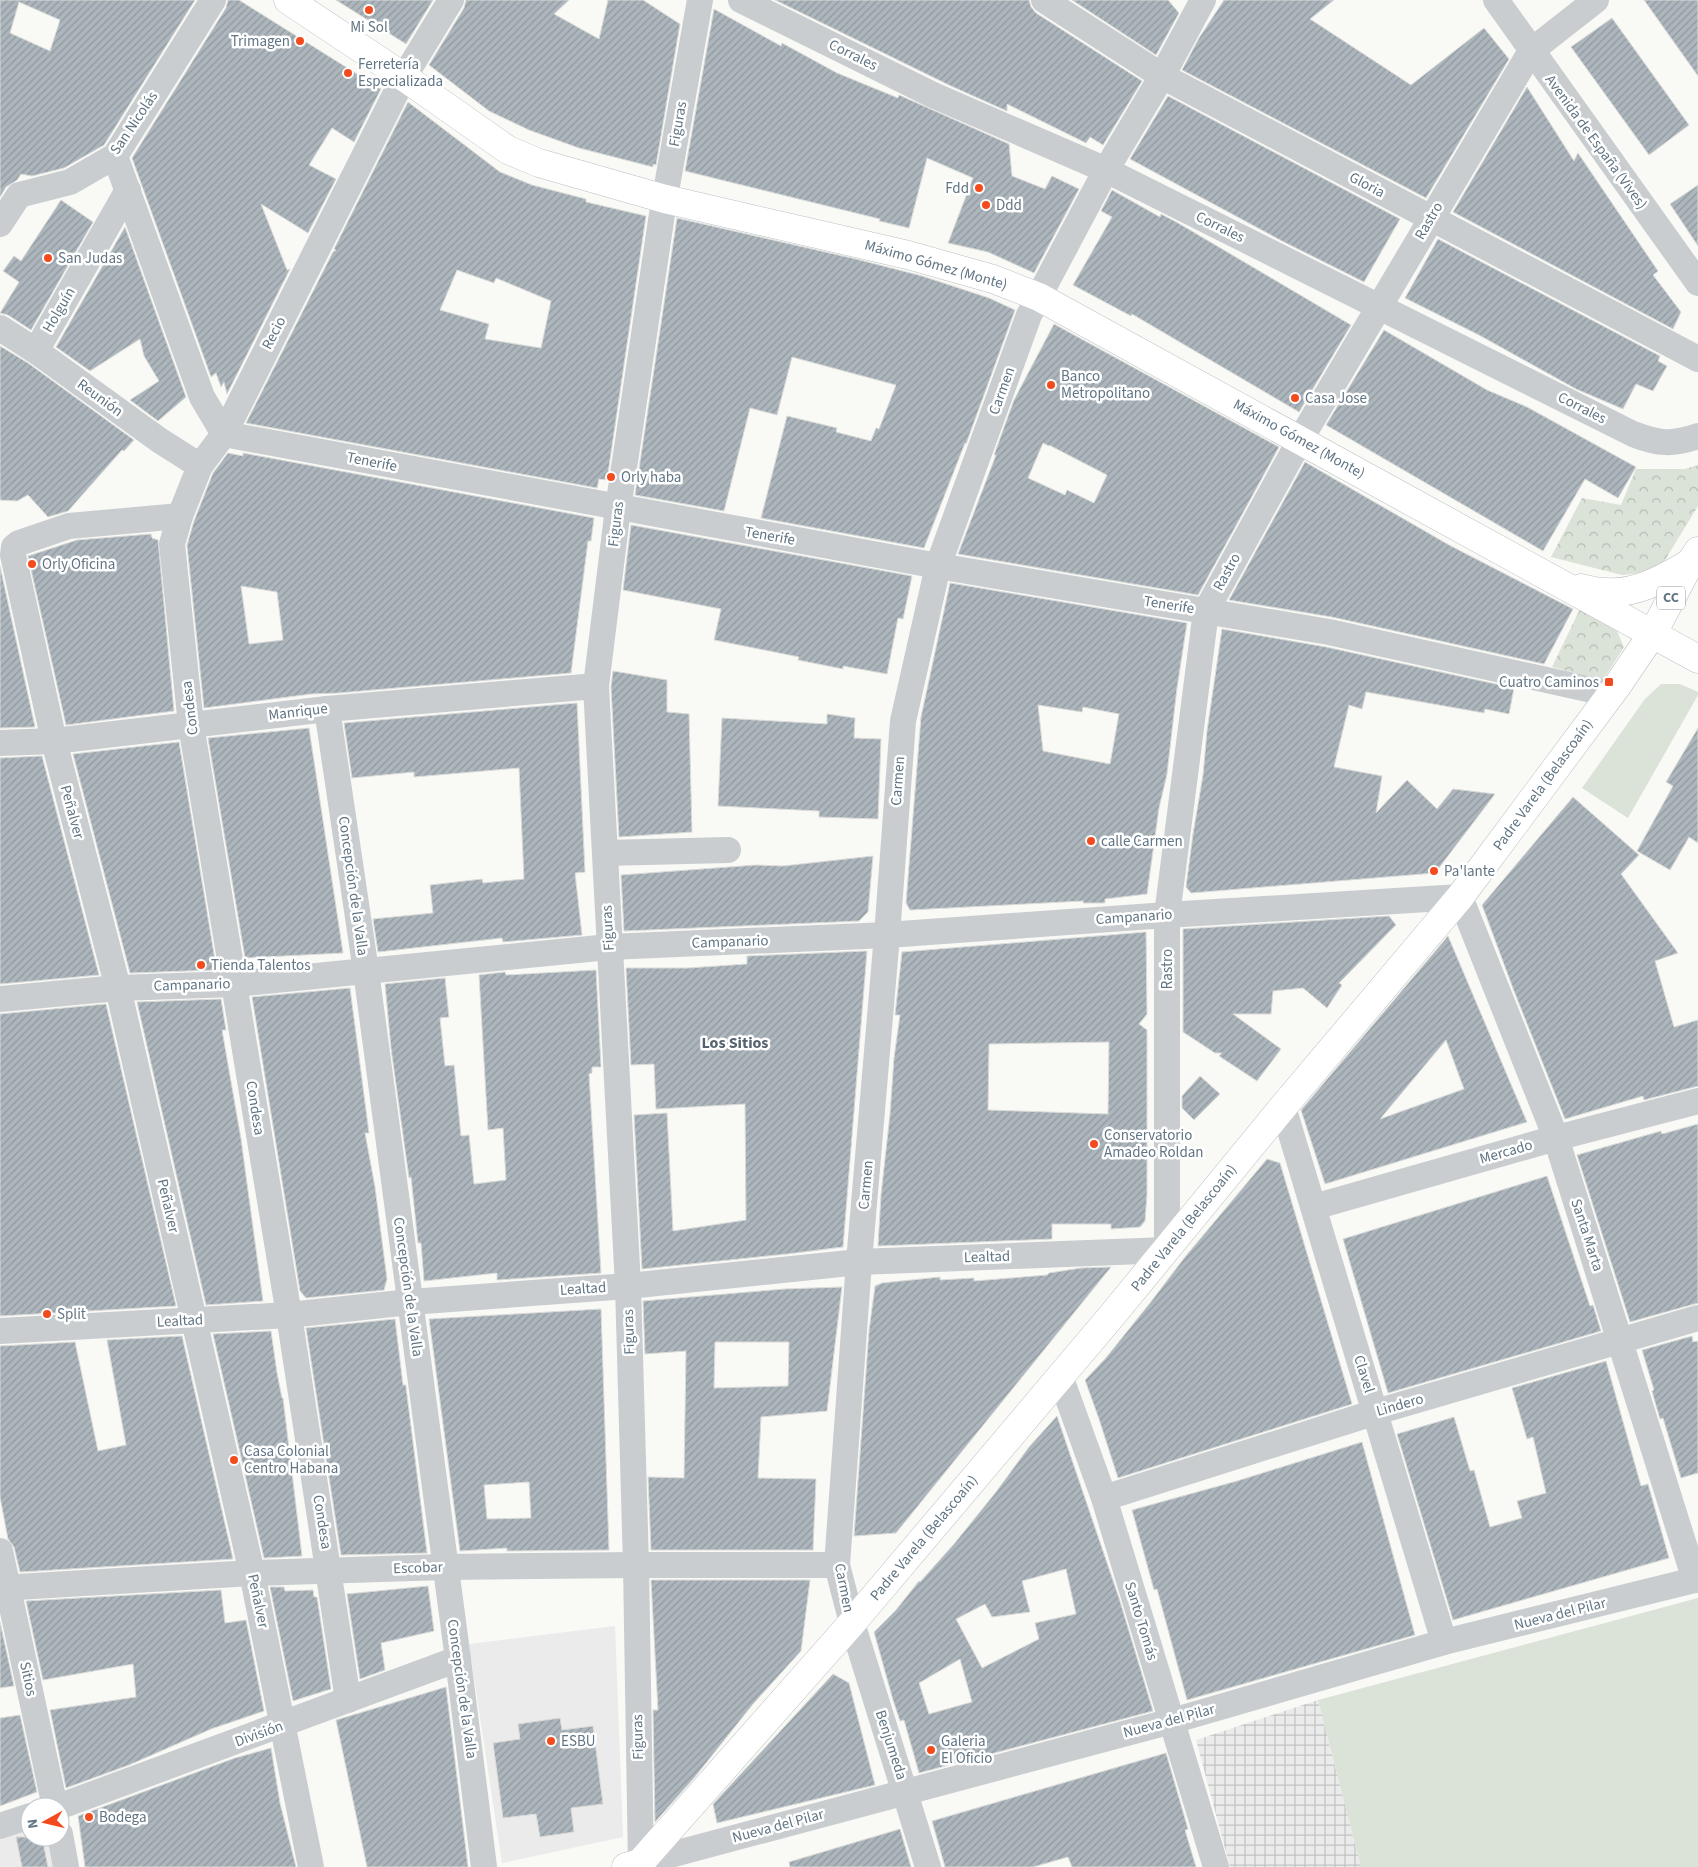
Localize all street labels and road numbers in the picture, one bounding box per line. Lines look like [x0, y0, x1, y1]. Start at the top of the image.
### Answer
street label: Corrales [825, 34, 881, 76]
street label: Avenida de España (Vives) [1540, 70, 1652, 214]
street label: San Nicolás [105, 87, 163, 159]
street label: Figuras [664, 100, 692, 148]
street label: Gloria [1345, 167, 1389, 203]
street label: Rastro [1410, 198, 1448, 244]
street label: Corrales [1192, 206, 1248, 248]
street label: Máximo Gómez (Monte) [862, 235, 1010, 295]
street label: Holguín [38, 283, 80, 337]
street label: Recio [257, 313, 291, 353]
street label: Carmen [984, 364, 1020, 418]
street label: Reunión [73, 374, 127, 422]
street label: Corrales [1554, 387, 1610, 429]
street label: Máximo Gómez (Monte) [1229, 394, 1369, 484]
street label: Tenerife [345, 447, 399, 477]
street label: Figuras [603, 500, 629, 548]
street label: Tenerife [743, 521, 797, 551]
street label: Rastro [1208, 549, 1246, 595]
road number: CC [1657, 586, 1685, 610]
street label: Tenerife [1142, 591, 1196, 619]
street label: Condesa [176, 680, 204, 736]
street label: Manrique [267, 698, 329, 726]
street label: Padre Varela (Belascoaín) [1488, 715, 1598, 855]
street label: Carmen [886, 756, 910, 806]
street label: Peñalver [55, 783, 89, 842]
street label: Concepción de la Valla [333, 815, 373, 957]
street label: Campanario [1095, 904, 1173, 930]
street label: Figuras [596, 905, 620, 951]
street label: Campanario [691, 930, 769, 954]
street label: Rastro [1157, 949, 1178, 989]
street label: Campanario [153, 973, 231, 997]
street label: Condesa [240, 1079, 270, 1137]
street label: Mercado [1477, 1134, 1535, 1170]
street label: Carmen [853, 1159, 879, 1211]
street label: Padre Varela (Belascoaín) [1126, 1160, 1242, 1296]
street label: Peñalver [152, 1177, 185, 1236]
street label: Santa Marta [1565, 1196, 1609, 1274]
street label: Concepción de la Valla [388, 1216, 428, 1358]
street label: Lealtad [963, 1246, 1011, 1268]
street label: Lealtad [559, 1277, 607, 1301]
street label: Lealtad [156, 1309, 204, 1333]
street label: Figuras [618, 1309, 640, 1355]
street label: Clavel [1348, 1353, 1380, 1395]
street label: Lindero [1374, 1388, 1426, 1422]
street label: Padre Varela (Belascoaín) [865, 1471, 983, 1605]
street label: Condesa [307, 1493, 337, 1551]
street label: Escobar [393, 1557, 444, 1579]
street label: Carmen [829, 1562, 859, 1614]
street label: Peñalver [242, 1572, 274, 1631]
street label: Santo Tomás [1119, 1579, 1163, 1663]
street label: Nueva del Pilar [1512, 1592, 1609, 1636]
street label: Concepción de la Valla [442, 1618, 482, 1760]
street label: Sitios [14, 1660, 42, 1698]
street label: Nueva del Pilar [1121, 1698, 1218, 1743]
street label: Benjumeda [870, 1707, 912, 1783]
street label: Figuras [627, 1714, 649, 1760]
street label: División [232, 1716, 286, 1752]
street label: Nueva del Pilar [730, 1803, 827, 1848]

